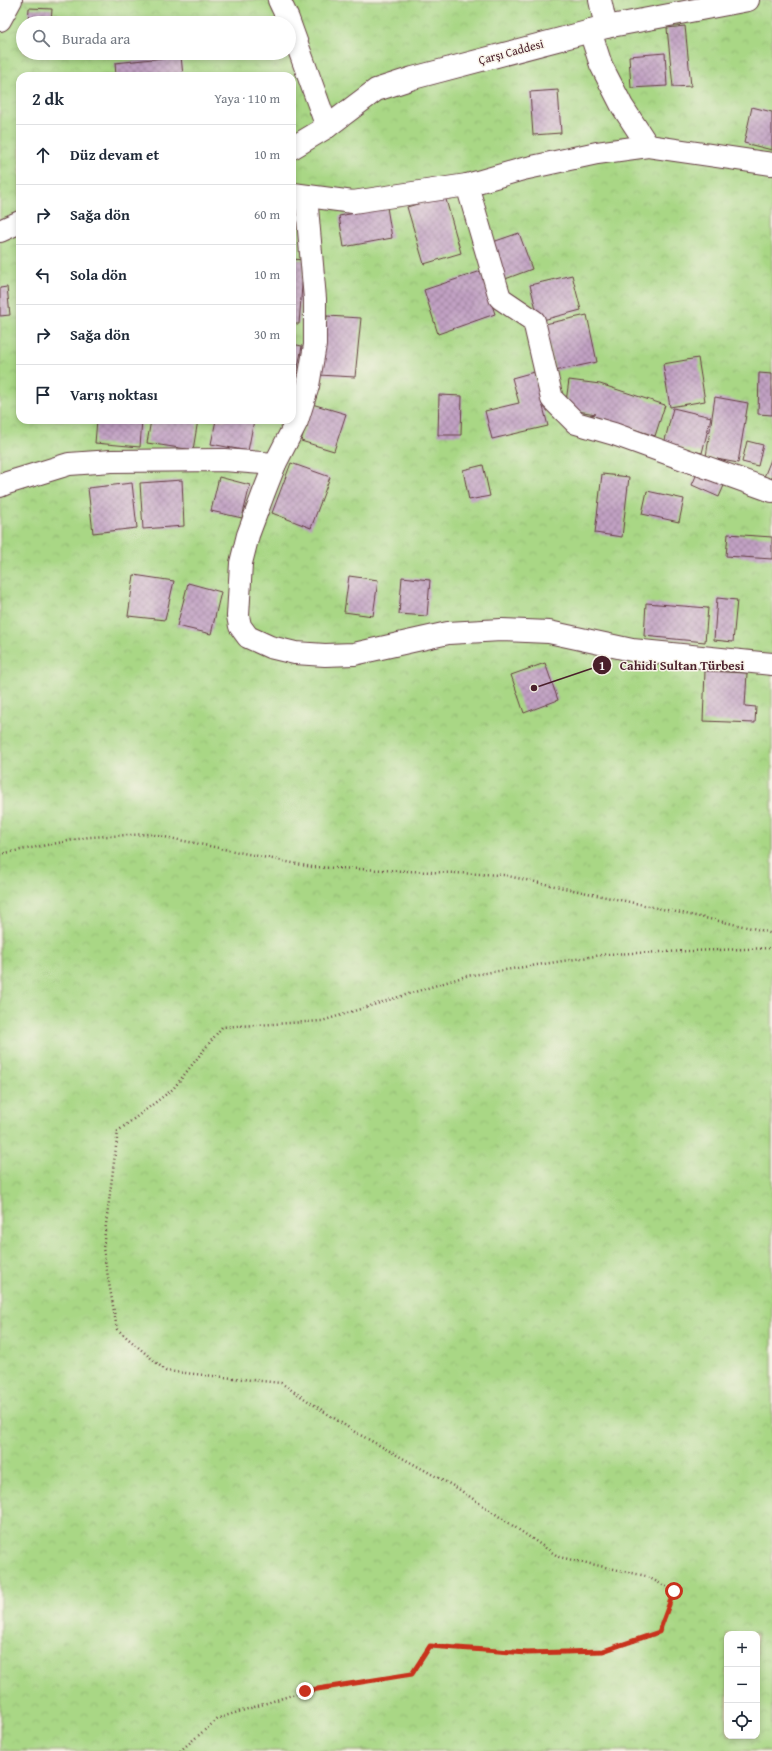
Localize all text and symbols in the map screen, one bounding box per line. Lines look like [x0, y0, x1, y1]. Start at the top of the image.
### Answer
search box [16, 16, 296, 60]
icon: search [30, 27, 52, 49]
text: Burada ara [62, 28, 130, 49]
street label: Çarşı Caddesi [476, 35, 546, 68]
text: 2 dk [32, 86, 64, 111]
text: Yaya · 110 m [214, 89, 280, 108]
icon: ahead [32, 144, 54, 166]
text: Düz devam et [70, 144, 159, 165]
text: 10 m [254, 145, 280, 164]
icon: right [32, 204, 54, 226]
text: Sağa dön [70, 204, 130, 225]
text: 60 m [254, 205, 280, 224]
icon: left [32, 264, 54, 286]
text: Sola dön [70, 264, 127, 285]
text: 10 m [254, 265, 280, 284]
icon: right [32, 324, 54, 346]
text: Sağa dön [70, 324, 130, 345]
text: 30 m [254, 325, 280, 344]
icon: arrive [32, 384, 54, 406]
text: Varış noktası [70, 384, 158, 405]
callout: Cahidi Sultan Türbesi [592, 653, 753, 678]
text: Cahidi Sultan Türbesi [620, 656, 744, 675]
text: 1 [599, 657, 605, 674]
route start [665, 1582, 683, 1600]
map controls [724, 1631, 760, 1739]
button: + [724, 1631, 760, 1667]
button: − [724, 1667, 760, 1703]
route end [296, 1682, 314, 1700]
button: locate [724, 1703, 760, 1739]

